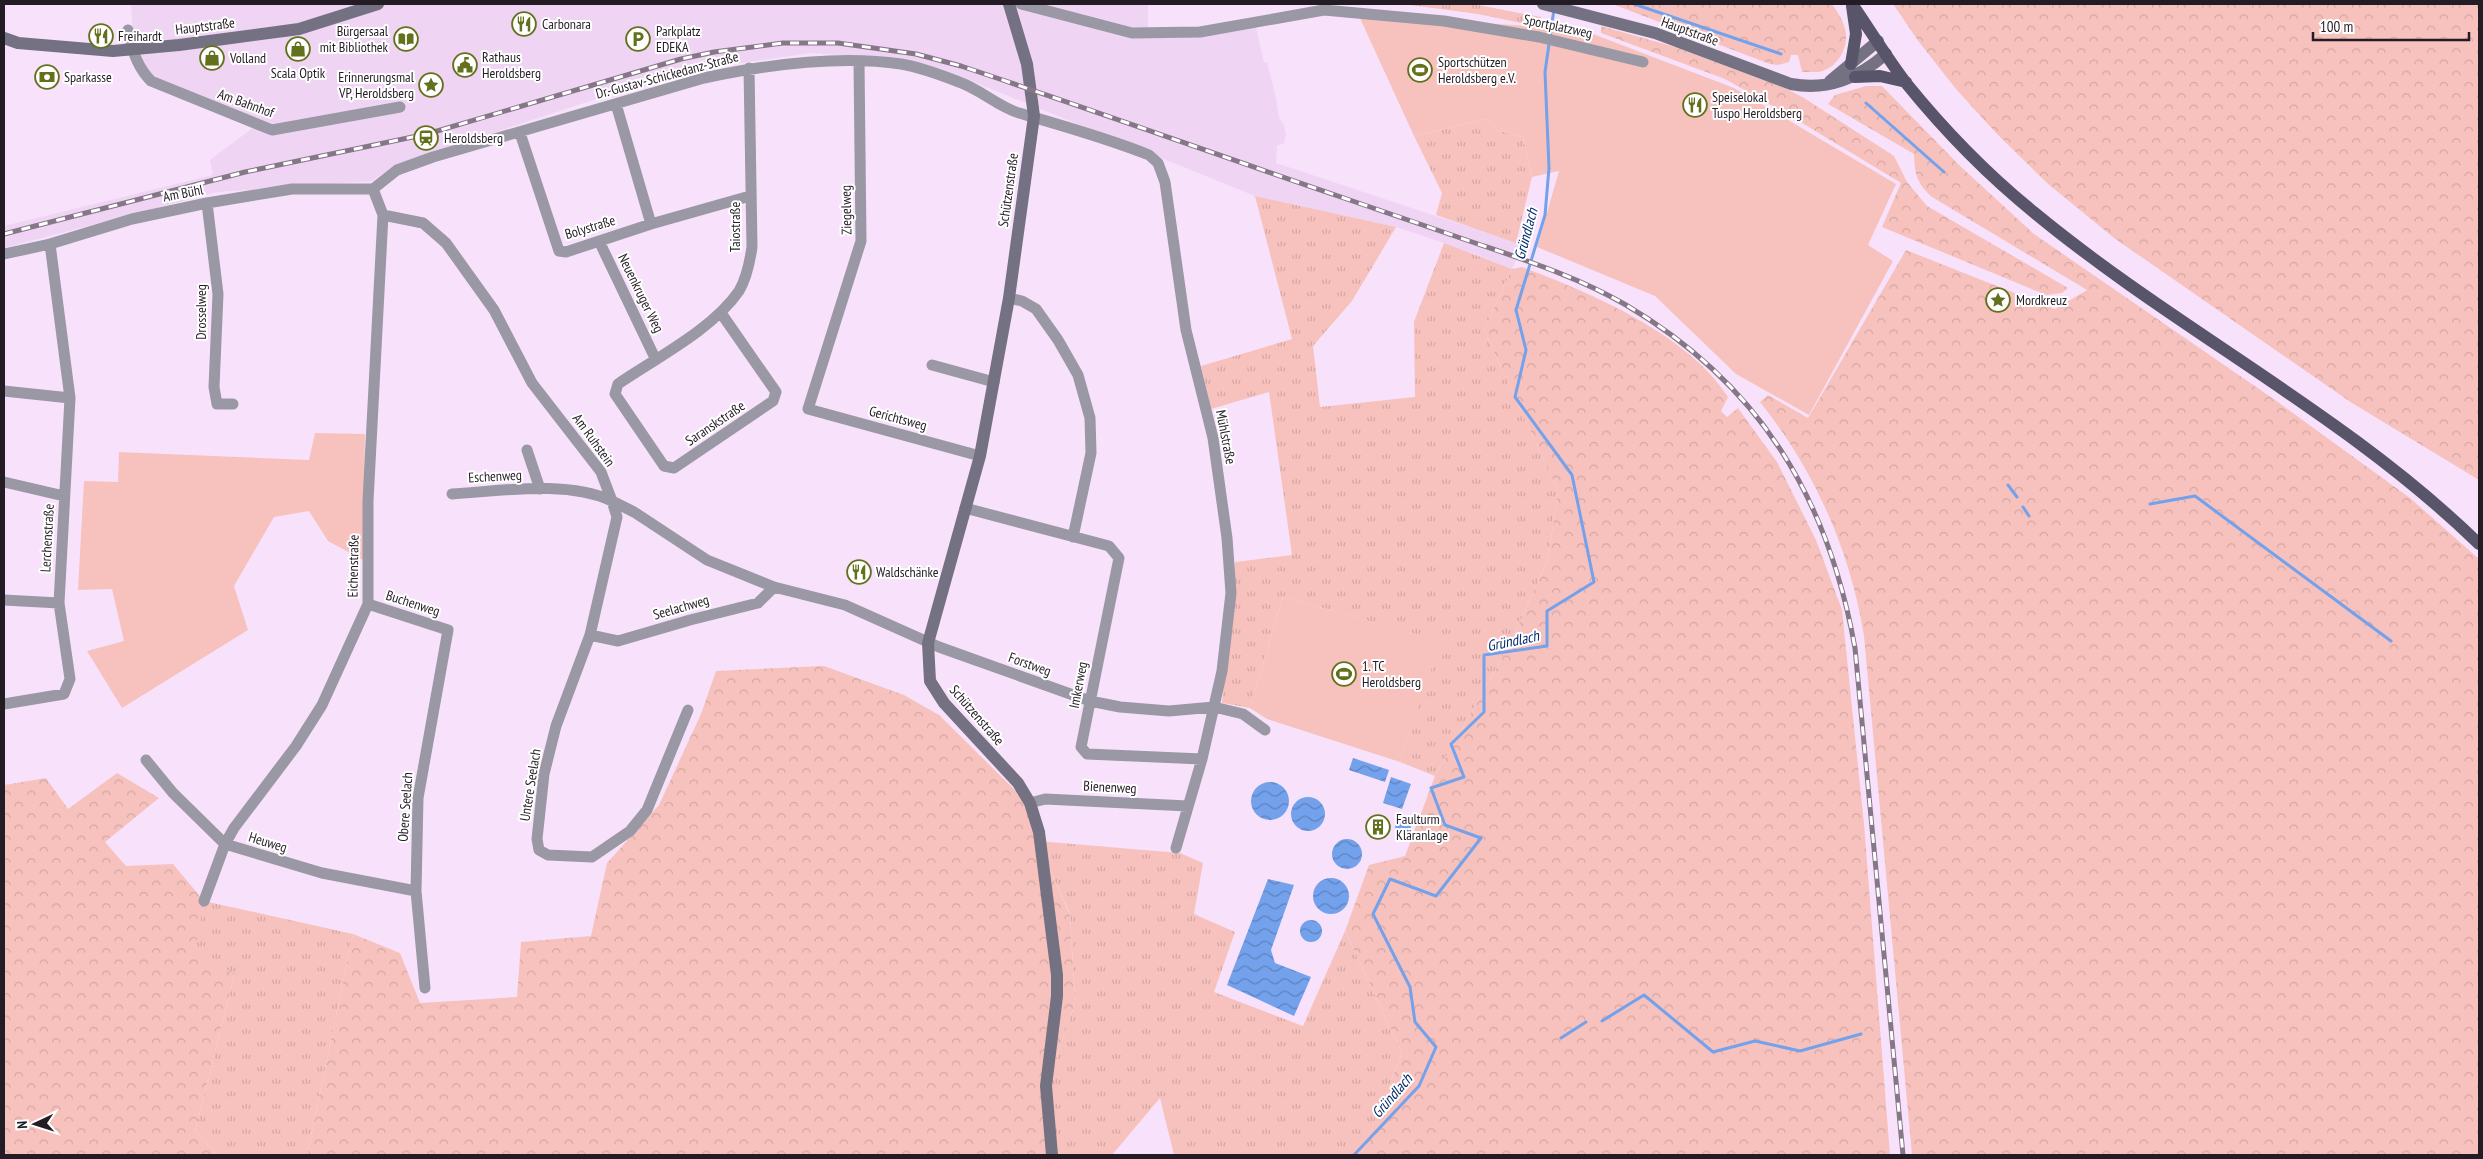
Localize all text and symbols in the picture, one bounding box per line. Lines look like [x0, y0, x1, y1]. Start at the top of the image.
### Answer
street label: Sportplatzweg [1522, 10, 1594, 42]
scale bar [2313, 10, 2469, 42]
restaurant icon: Carbonara [511, 11, 537, 37]
street label: Hauptstraße [1659, 12, 1721, 50]
street label: Hauptstraße [174, 13, 236, 39]
place label: Carbonara [542, 15, 591, 33]
text: 100 m [2320, 17, 2353, 36]
place label: Bürgersaal mit Bibliothek [320, 22, 389, 56]
place label: Parkplatz EDEKA [656, 22, 701, 56]
restaurant icon: Freihardt [88, 23, 114, 49]
library icon: Bürgersaal mit Bibliothek [393, 26, 419, 52]
parking icon: Parkplatz EDEKA [625, 26, 651, 52]
place label: Freihardt [118, 27, 162, 45]
shop icon: Scala Optik [285, 36, 311, 62]
shop icon: Volland [199, 45, 225, 71]
street label: Dr.-Gustav-Schickedanz-Straße [594, 47, 740, 103]
place label: Rathaus Heroldsberg [482, 48, 541, 82]
place label: Volland [229, 49, 266, 67]
public building icon: Rathaus Heroldsberg [452, 52, 478, 78]
place label: Sportschützen Heroldsberg e.V. [1438, 53, 1516, 87]
sports icon: Sportschützen Heroldsberg e.V. [1407, 57, 1433, 83]
bank icon: Sparkasse [34, 64, 60, 90]
place label: Scala Optik [271, 64, 326, 82]
place label: Sparkasse [64, 68, 112, 86]
place label: Erinnerungsmal VP, Heroldsberg [338, 68, 415, 102]
place icon: Erinnerungsmal VP, Heroldsberg [418, 72, 444, 98]
street label: Am Bahnhof [215, 84, 277, 122]
place label: Speiselokal Tuspo Heroldsberg [1712, 88, 1802, 122]
restaurant icon: Speiselokal Tuspo Heroldsberg [1682, 92, 1708, 118]
station icon: Heroldsberg [413, 125, 439, 151]
place label: Heroldsberg [444, 129, 503, 147]
street label: Schützenstraße [994, 152, 1022, 228]
street label: Am Bühl [161, 180, 205, 206]
street label: Ziegelweg [837, 185, 855, 235]
street label: Taiostraße [726, 202, 744, 252]
water label: Gründlach [1510, 205, 1542, 262]
street label: Bolystraße [563, 211, 618, 243]
street label: Neuenkruger Weg [614, 251, 668, 335]
street label: Drosselweg [192, 284, 210, 340]
place icon: Mordkreuz [1985, 287, 2011, 313]
place label: Mordkreuz [2016, 291, 2067, 309]
street label: Saranskstraße [682, 396, 748, 449]
street label: Gerichtsweg [867, 402, 929, 434]
street label: Mühlstraße [1212, 408, 1240, 466]
street label: Am Ruhstein [569, 410, 619, 470]
street label: Eschenweg [468, 466, 522, 486]
street label: Lerchenstraße [36, 503, 58, 573]
street label: Eichenstraße [343, 534, 363, 598]
restaurant icon: Waldschänke [846, 559, 872, 585]
place label: Waldschänke [876, 563, 939, 581]
street label: Buchenweg [384, 586, 442, 620]
street label: Seelachweg [651, 590, 711, 624]
water label: Gründlach [1485, 625, 1542, 655]
street label: Forstweg [1006, 648, 1054, 680]
place label: 1. TC Heroldsberg [1362, 657, 1421, 691]
street label: Imkerweg [1065, 660, 1091, 710]
sports icon: 1. TC Heroldsberg [1331, 661, 1357, 687]
street label: Schützenstraße [946, 681, 1008, 749]
street label: Untere Seelach [515, 748, 545, 822]
street label: Obere Seelach [394, 772, 416, 842]
street label: Bienenweg [1083, 777, 1137, 797]
place label: Faulturm Kläranlage [1396, 810, 1448, 844]
building icon: Faulturm Kläranlage [1365, 814, 1391, 840]
street label: Heuweg [247, 828, 289, 856]
water label: Gründlach [1367, 1069, 1417, 1122]
north arrow [10, 1099, 60, 1149]
text: N [13, 1121, 31, 1129]

